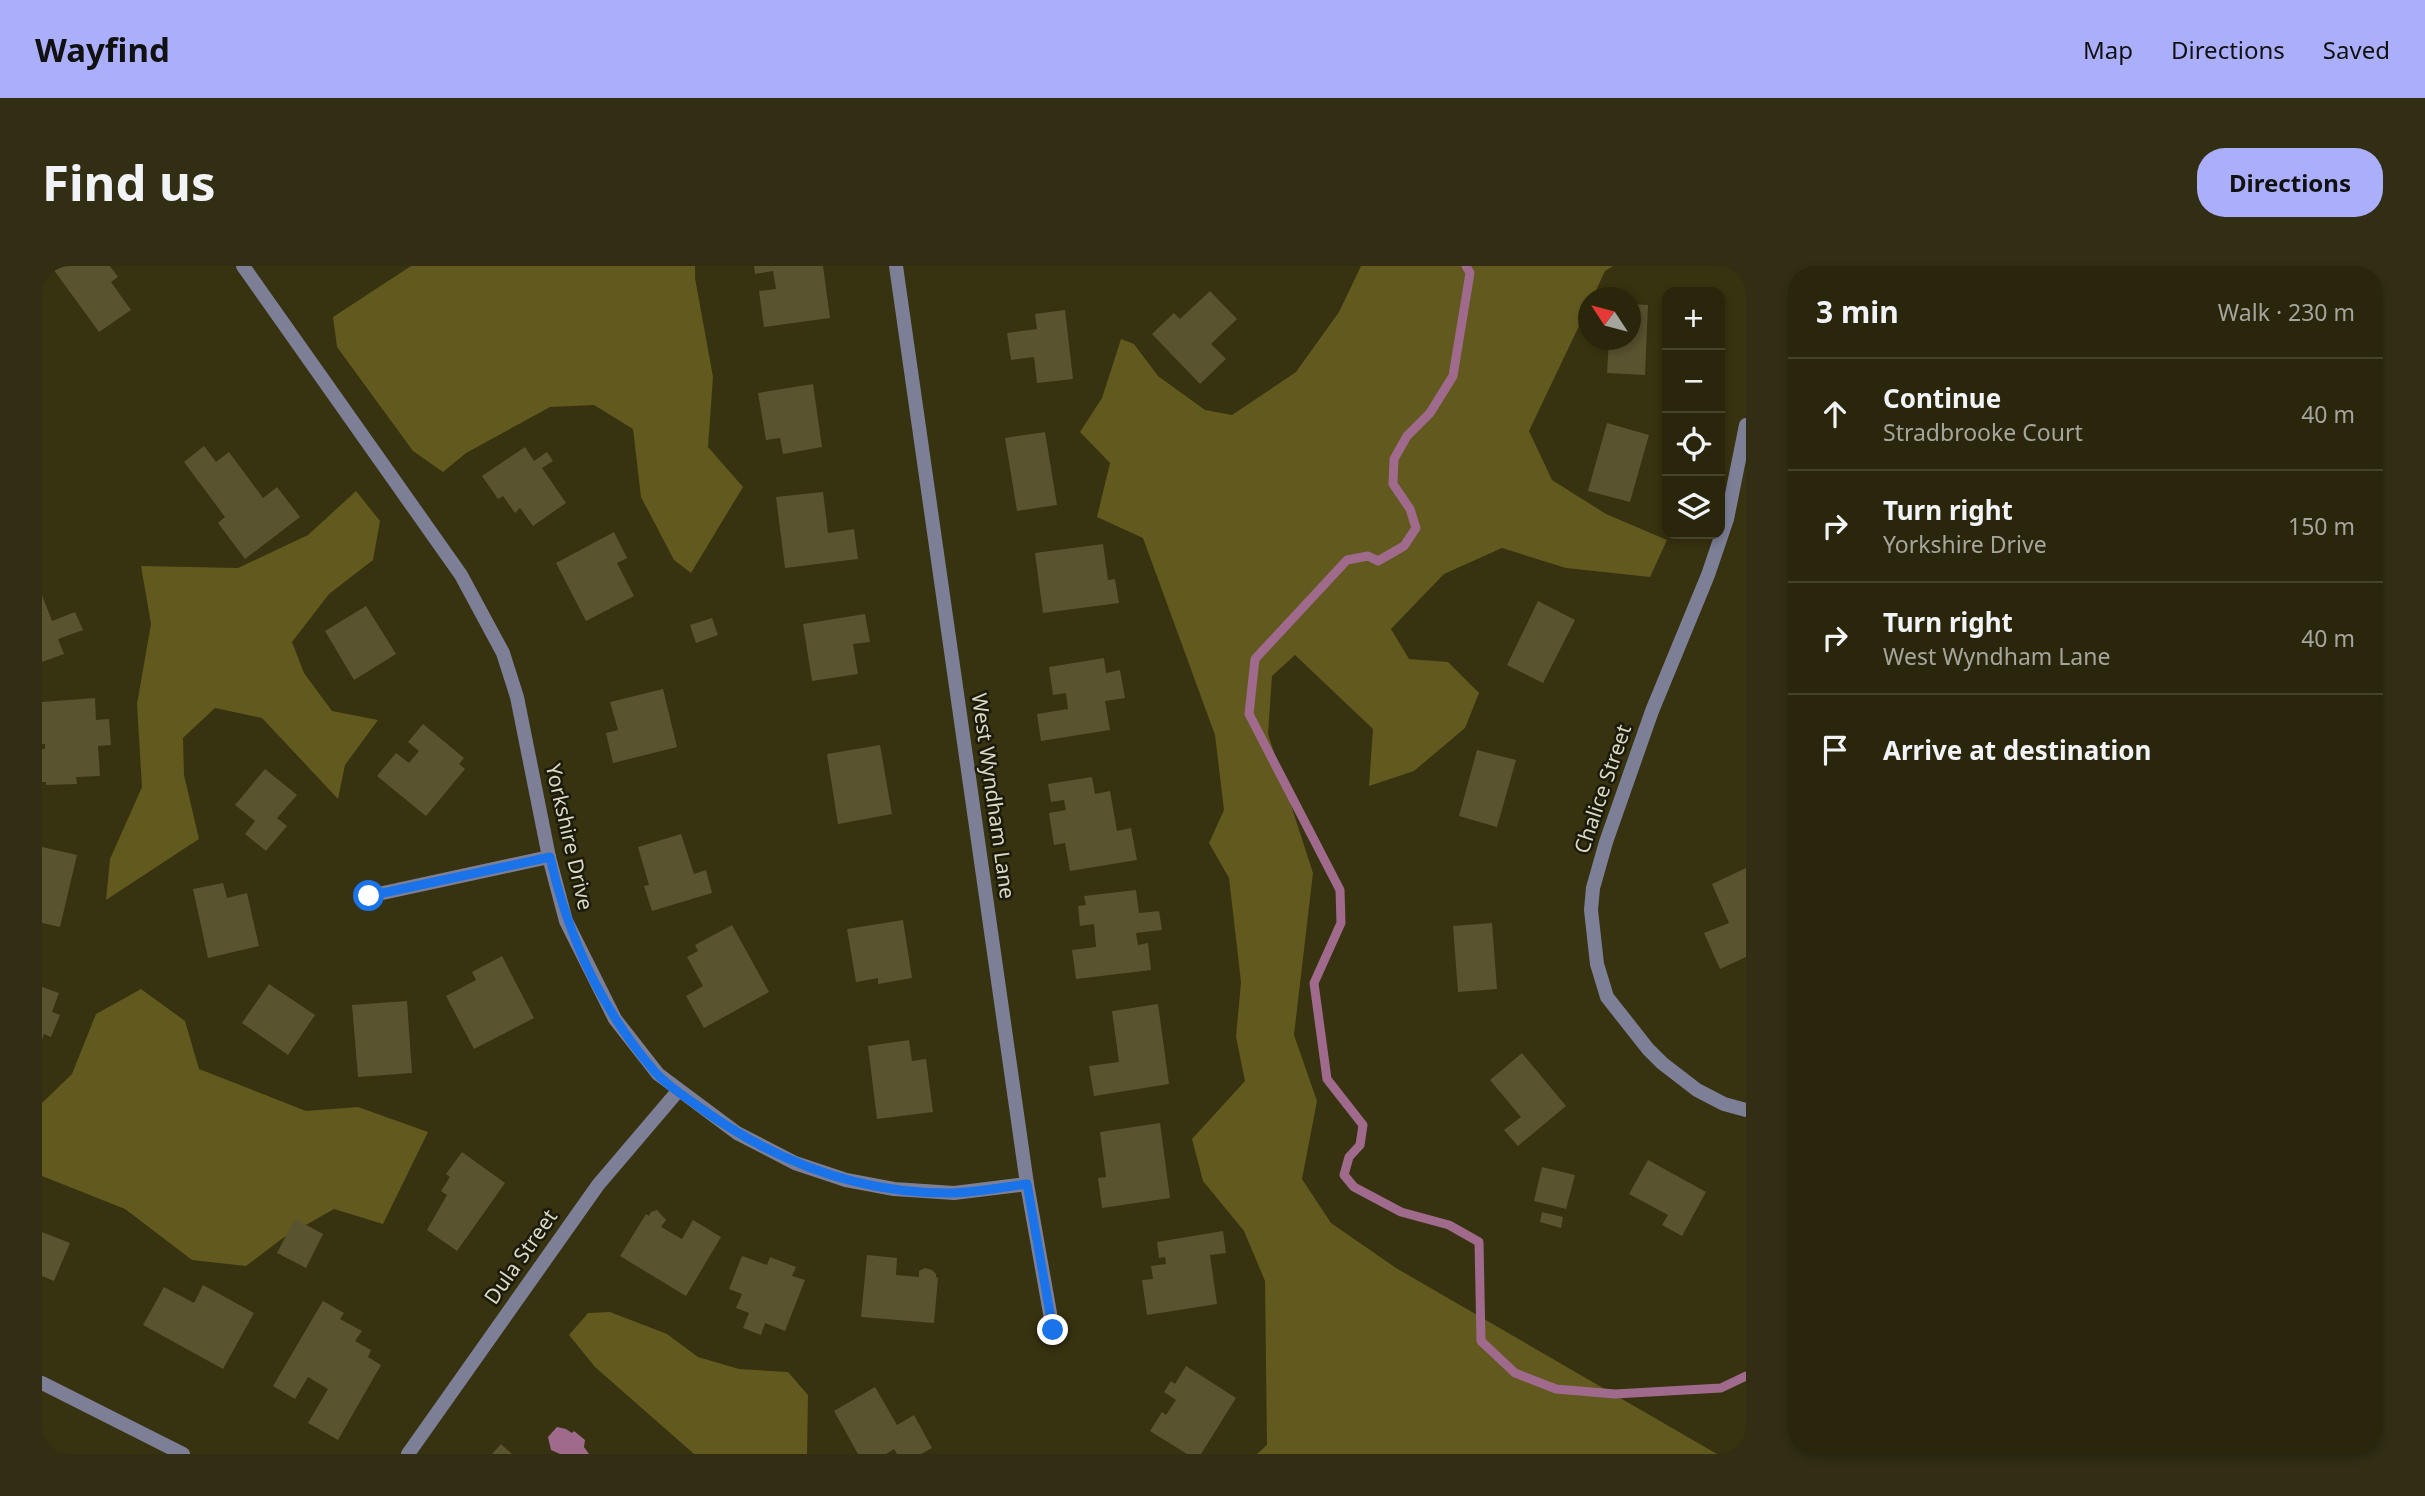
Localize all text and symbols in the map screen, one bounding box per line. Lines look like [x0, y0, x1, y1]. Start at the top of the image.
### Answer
text: Wayfind [35, 27, 170, 72]
text: Map [2083, 33, 2133, 66]
text: Directions [2171, 33, 2285, 66]
text: Saved [2323, 33, 2390, 66]
button: Directions [2197, 148, 2383, 217]
text: Find us [42, 149, 216, 215]
north arrow [1578, 287, 1641, 350]
map controls [1662, 287, 1725, 539]
button: + [1662, 287, 1725, 350]
text: 3 min [1816, 291, 1899, 332]
text: Walk · 230 m [2218, 296, 2355, 328]
button: − [1662, 350, 1725, 413]
text: Continue [1883, 380, 2001, 416]
icon: ahead [1816, 395, 1854, 433]
text: 40 m [2301, 398, 2355, 430]
button: locate [1662, 413, 1725, 476]
text: Stradbrooke Court [1883, 416, 2083, 448]
button: layers [1662, 476, 1725, 539]
text: Turn right [1883, 492, 2013, 528]
icon: right [1816, 507, 1854, 545]
text: 150 m [2288, 510, 2355, 542]
text: Yorkshire Drive [1883, 528, 2047, 560]
text: Turn right [1883, 604, 2013, 640]
icon: right [1816, 619, 1854, 657]
text: 40 m [2301, 622, 2355, 654]
text: West Wyndham Lane [1883, 640, 2110, 672]
street label: West Wyndham Lane [966, 691, 1022, 901]
street label: Chalice Street [1567, 720, 1637, 857]
icon: arrive [1816, 731, 1854, 769]
text: Arrive at destination [1883, 732, 2152, 768]
street label: Yorkshire Drive [540, 761, 600, 913]
route start [353, 880, 384, 911]
street label: Dula Street [477, 1203, 563, 1309]
route end [1037, 1314, 1068, 1345]

